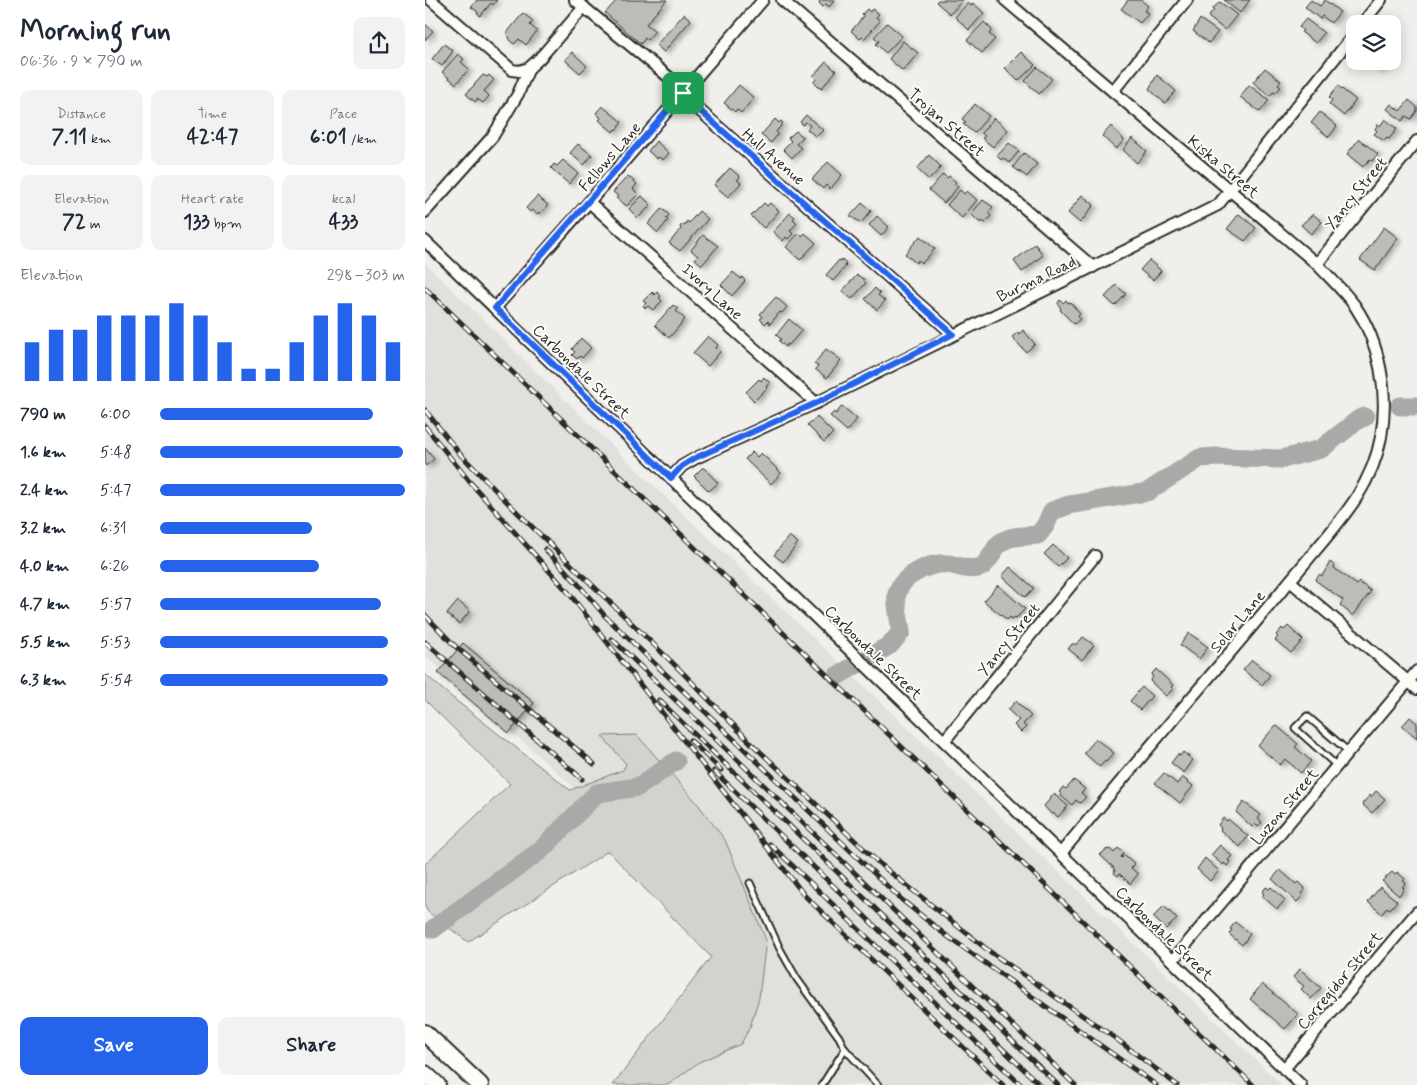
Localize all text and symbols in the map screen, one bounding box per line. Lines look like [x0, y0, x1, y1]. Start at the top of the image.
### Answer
text: Morning run [20, 13, 171, 50]
map controls [1346, 15, 1401, 70]
button: layers [1346, 15, 1401, 70]
button: share [353, 17, 405, 69]
text: 06:36 · 9 × 790 m [20, 51, 143, 72]
pin [662, 72, 704, 114]
icon: arrive [669, 79, 697, 107]
street label: Trojan Street [903, 84, 989, 163]
text: Distance [57, 105, 106, 123]
text: Time [198, 105, 227, 123]
text: Pace [330, 105, 357, 123]
street label: Fellows Lane [574, 118, 646, 196]
text: 7.11 [52, 123, 87, 151]
text: 42:47 [187, 123, 238, 151]
text: 6:01 [310, 123, 347, 151]
street label: Hull Avenue [737, 124, 809, 190]
text: km [87, 130, 111, 148]
text: /km [347, 130, 377, 148]
street label: Kiska Street [1183, 131, 1264, 204]
street label: Yancy Street [1320, 153, 1392, 235]
text: Elevation [54, 190, 109, 208]
text: Heart rate [181, 190, 244, 208]
text: kcal [332, 190, 355, 208]
text: 72 [62, 208, 86, 236]
text: 133 [183, 208, 210, 236]
text: 433 [329, 208, 358, 236]
text: m [86, 215, 101, 233]
text: bpm [210, 215, 242, 233]
street label: Burma Road [994, 251, 1080, 308]
street label: Ivory Lane [677, 259, 747, 325]
text: Elevation [20, 265, 83, 286]
text: 298–303 m [327, 265, 405, 286]
street label: Carbondale Street [528, 320, 635, 425]
text: 790 m [20, 404, 66, 425]
text: 6:00 [100, 404, 131, 425]
text: 1.6 km [20, 442, 66, 463]
text: 5:48 [100, 442, 132, 463]
text: 2.4 km [20, 480, 68, 501]
text: 5:47 [100, 480, 131, 501]
text: 3.2 km [20, 518, 66, 539]
text: 6:31 [100, 518, 127, 539]
text: 4.0 km [20, 556, 69, 577]
text: 6:26 [100, 556, 129, 577]
street label: Solar Lane [1206, 586, 1271, 658]
text: 4.7 km [20, 594, 70, 615]
text: 5:57 [100, 594, 132, 615]
street label: Yancy Street [973, 599, 1045, 681]
street label: Carbondale Street [820, 601, 927, 706]
text: 5.5 km [20, 632, 70, 653]
text: 5:53 [100, 632, 130, 653]
text: 6.3 km [20, 670, 66, 691]
text: 5:54 [100, 670, 133, 691]
street label: Luzon Street [1247, 764, 1324, 850]
street label: Carbondale Street [1111, 882, 1218, 987]
street label: Corregidor Street [1293, 927, 1388, 1035]
button: Save [20, 1017, 208, 1075]
button: Share [218, 1017, 405, 1075]

